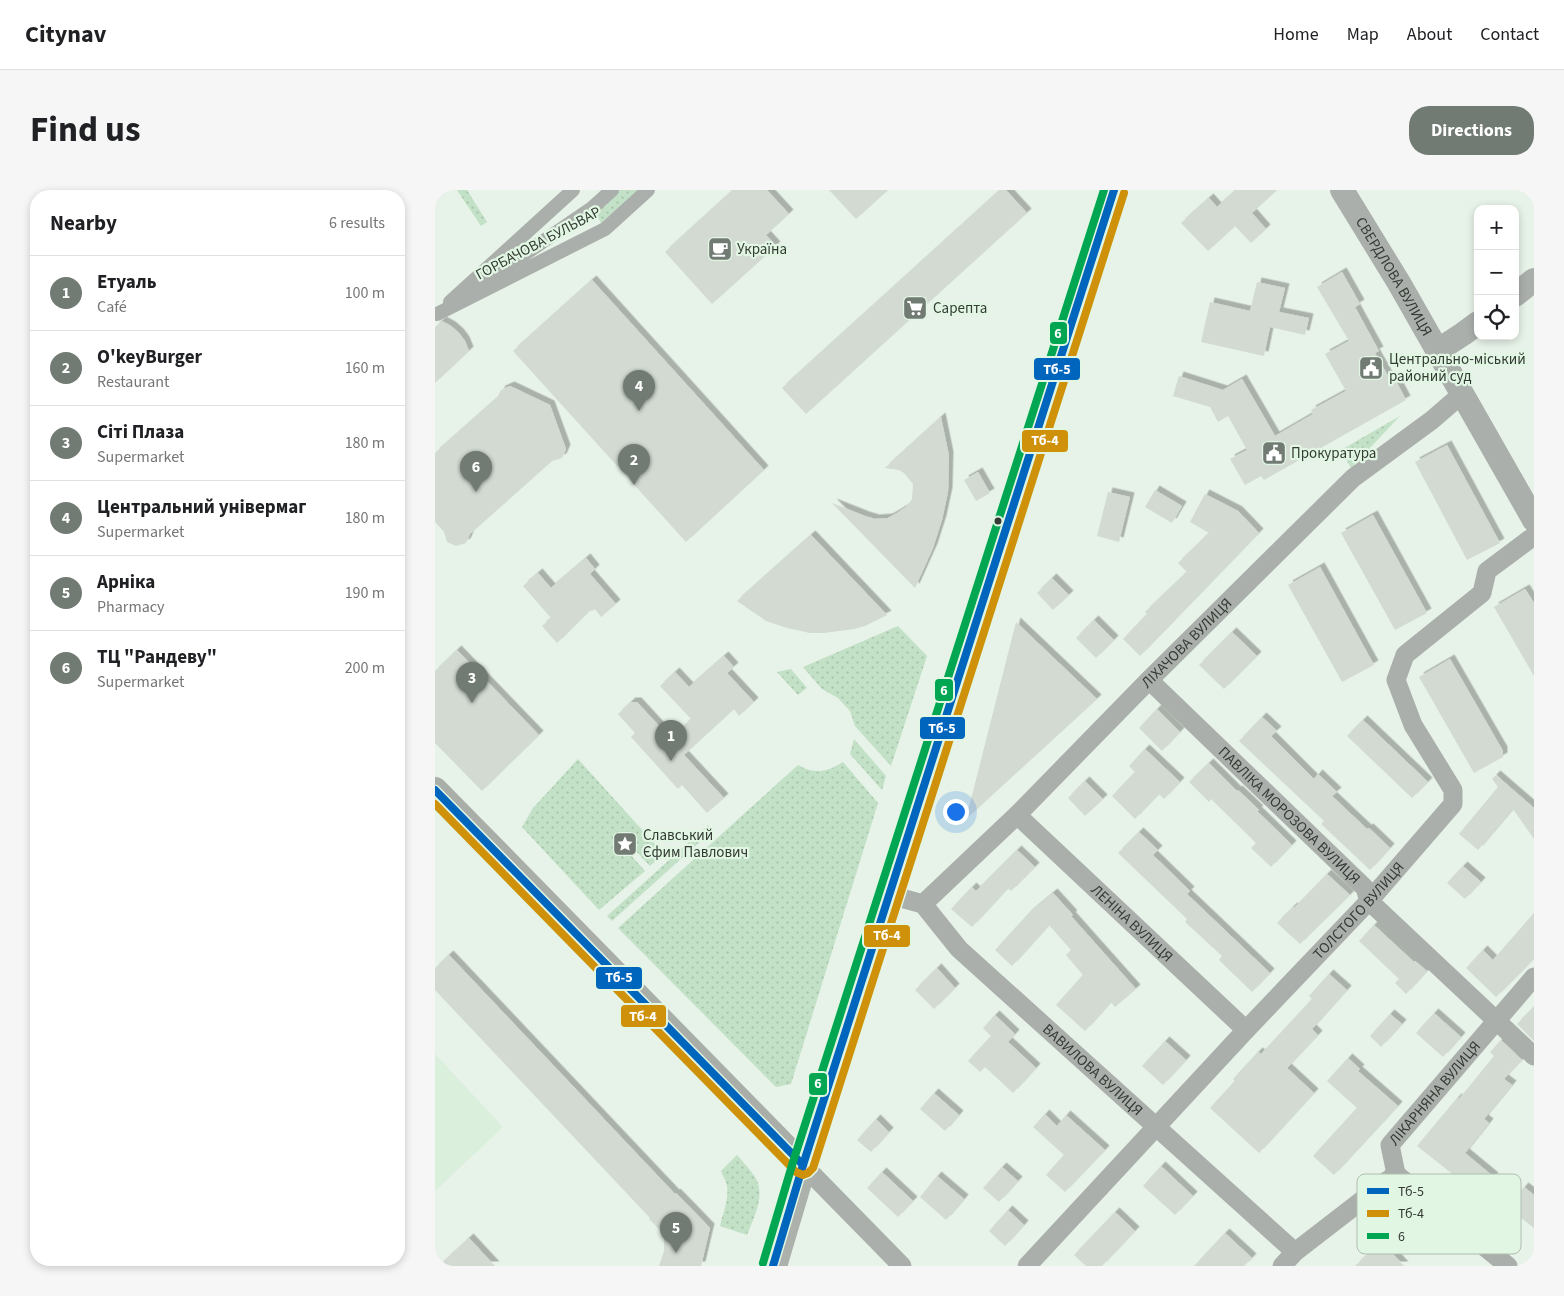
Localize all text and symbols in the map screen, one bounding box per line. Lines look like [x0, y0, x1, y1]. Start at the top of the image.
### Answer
text: Citynav [25, 17, 106, 52]
text: Home [1273, 22, 1319, 47]
text: Map [1347, 22, 1379, 47]
text: About [1407, 22, 1452, 47]
text: Contact [1480, 22, 1539, 47]
text: Find us [30, 105, 140, 155]
button: Directions [1409, 106, 1534, 155]
street label: ГОРБАЧОВА БУЛЬВАР [472, 202, 605, 285]
map controls [1474, 205, 1519, 340]
button: + [1474, 205, 1519, 250]
text: Nearby [50, 208, 117, 238]
text: 6 results [329, 212, 385, 234]
street label: СВЕРДЛОВА ВУЛИЦЯ [1350, 213, 1437, 340]
cafe icon: Україна [707, 236, 733, 262]
place label: Україна [737, 239, 787, 260]
button: − [1474, 250, 1519, 295]
text: Етуаль [97, 269, 156, 296]
text: 1 [62, 282, 70, 304]
text: 100 m [345, 282, 385, 304]
supermarket icon: Сарепта [902, 295, 928, 321]
button: locate [1474, 295, 1519, 340]
text: Café [97, 296, 127, 318]
place label: Сарепта [933, 298, 987, 319]
line badge: 6 [1049, 321, 1068, 345]
text: 6 [1054, 324, 1062, 344]
text: O'keyBurger [97, 344, 202, 371]
place label: Центрально-міський районий суд [1389, 349, 1526, 387]
public building icon: Центрально-міський районий суд [1358, 355, 1384, 381]
text: 2 [62, 357, 70, 379]
text: 160 m [345, 357, 385, 379]
line badge: Тб-5 [1033, 357, 1081, 381]
text: Тб-5 [1043, 360, 1071, 380]
pin: 4 [623, 370, 655, 411]
text: Restaurant [97, 371, 170, 393]
text: Сіті Плаза [97, 419, 184, 446]
line badge: Тб-4 [1021, 429, 1069, 453]
text: Тб-4 [1031, 431, 1059, 451]
text: 3 [62, 432, 70, 454]
text: 180 m [345, 432, 385, 454]
public building icon: Прокуратура [1261, 440, 1287, 466]
place label: Прокуратура [1291, 443, 1376, 464]
pin: 2 [618, 444, 650, 485]
text: Supermarket [97, 446, 184, 468]
pin: 6 [460, 451, 492, 492]
text: Центральний універмаг [97, 494, 306, 521]
text: 4 [62, 507, 70, 529]
text: 180 m [345, 507, 385, 529]
unlabelled marker [993, 516, 1003, 526]
text: Supermarket [97, 521, 184, 543]
text: Арніка [97, 569, 155, 596]
text: 5 [62, 582, 70, 604]
text: 190 m [345, 582, 385, 604]
street label: ЛІХАЧОВА ВУЛИЦЯ [1137, 593, 1237, 693]
text: Pharmacy [97, 596, 165, 618]
text: ТЦ "Рандеву" [97, 644, 217, 671]
text: 6 [62, 657, 70, 679]
text: 200 m [345, 657, 385, 679]
pin: 3 [456, 662, 488, 703]
text: Supermarket [97, 671, 184, 693]
line badge: 6 [934, 678, 954, 702]
text: 6 [940, 681, 948, 701]
line badge: Тб-5 [919, 716, 966, 740]
text: Тб-5 [928, 719, 956, 739]
pin: 1 [655, 720, 687, 761]
street label: ПАВЛІКА МОРОЗОВА ВУЛИЦЯ [1213, 742, 1365, 889]
your location [943, 799, 969, 825]
place label: Славський Єфим Павлович [643, 825, 748, 863]
place icon: Славський Єфим Павлович [612, 831, 638, 857]
street label: ТОЛСТОГО ВУЛИЦЯ [1308, 858, 1409, 964]
street label: ЛЕНІНА ВУЛИЦЯ [1086, 880, 1177, 967]
line badge: Тб-4 [863, 924, 911, 948]
text: Тб-4 [873, 926, 901, 946]
line badge: Тб-5 [595, 966, 643, 990]
text: Тб-5 [605, 968, 633, 988]
line badge: Тб-4 [620, 1004, 667, 1028]
text: Тб-4 [629, 1007, 657, 1027]
street label: ВАВИЛОВА ВУЛИЦЯ [1038, 1019, 1147, 1121]
street label: ЛІКАРНЯНА ВУЛИЦЯ [1384, 1037, 1486, 1150]
line badge: 6 [808, 1072, 828, 1096]
text: 6 [814, 1074, 822, 1094]
legend [1357, 1174, 1521, 1254]
text: Тб-5 [1398, 1182, 1424, 1202]
text: Тб-4 [1398, 1204, 1424, 1224]
pin: 5 [660, 1212, 692, 1253]
text: 6 [1398, 1227, 1405, 1247]

